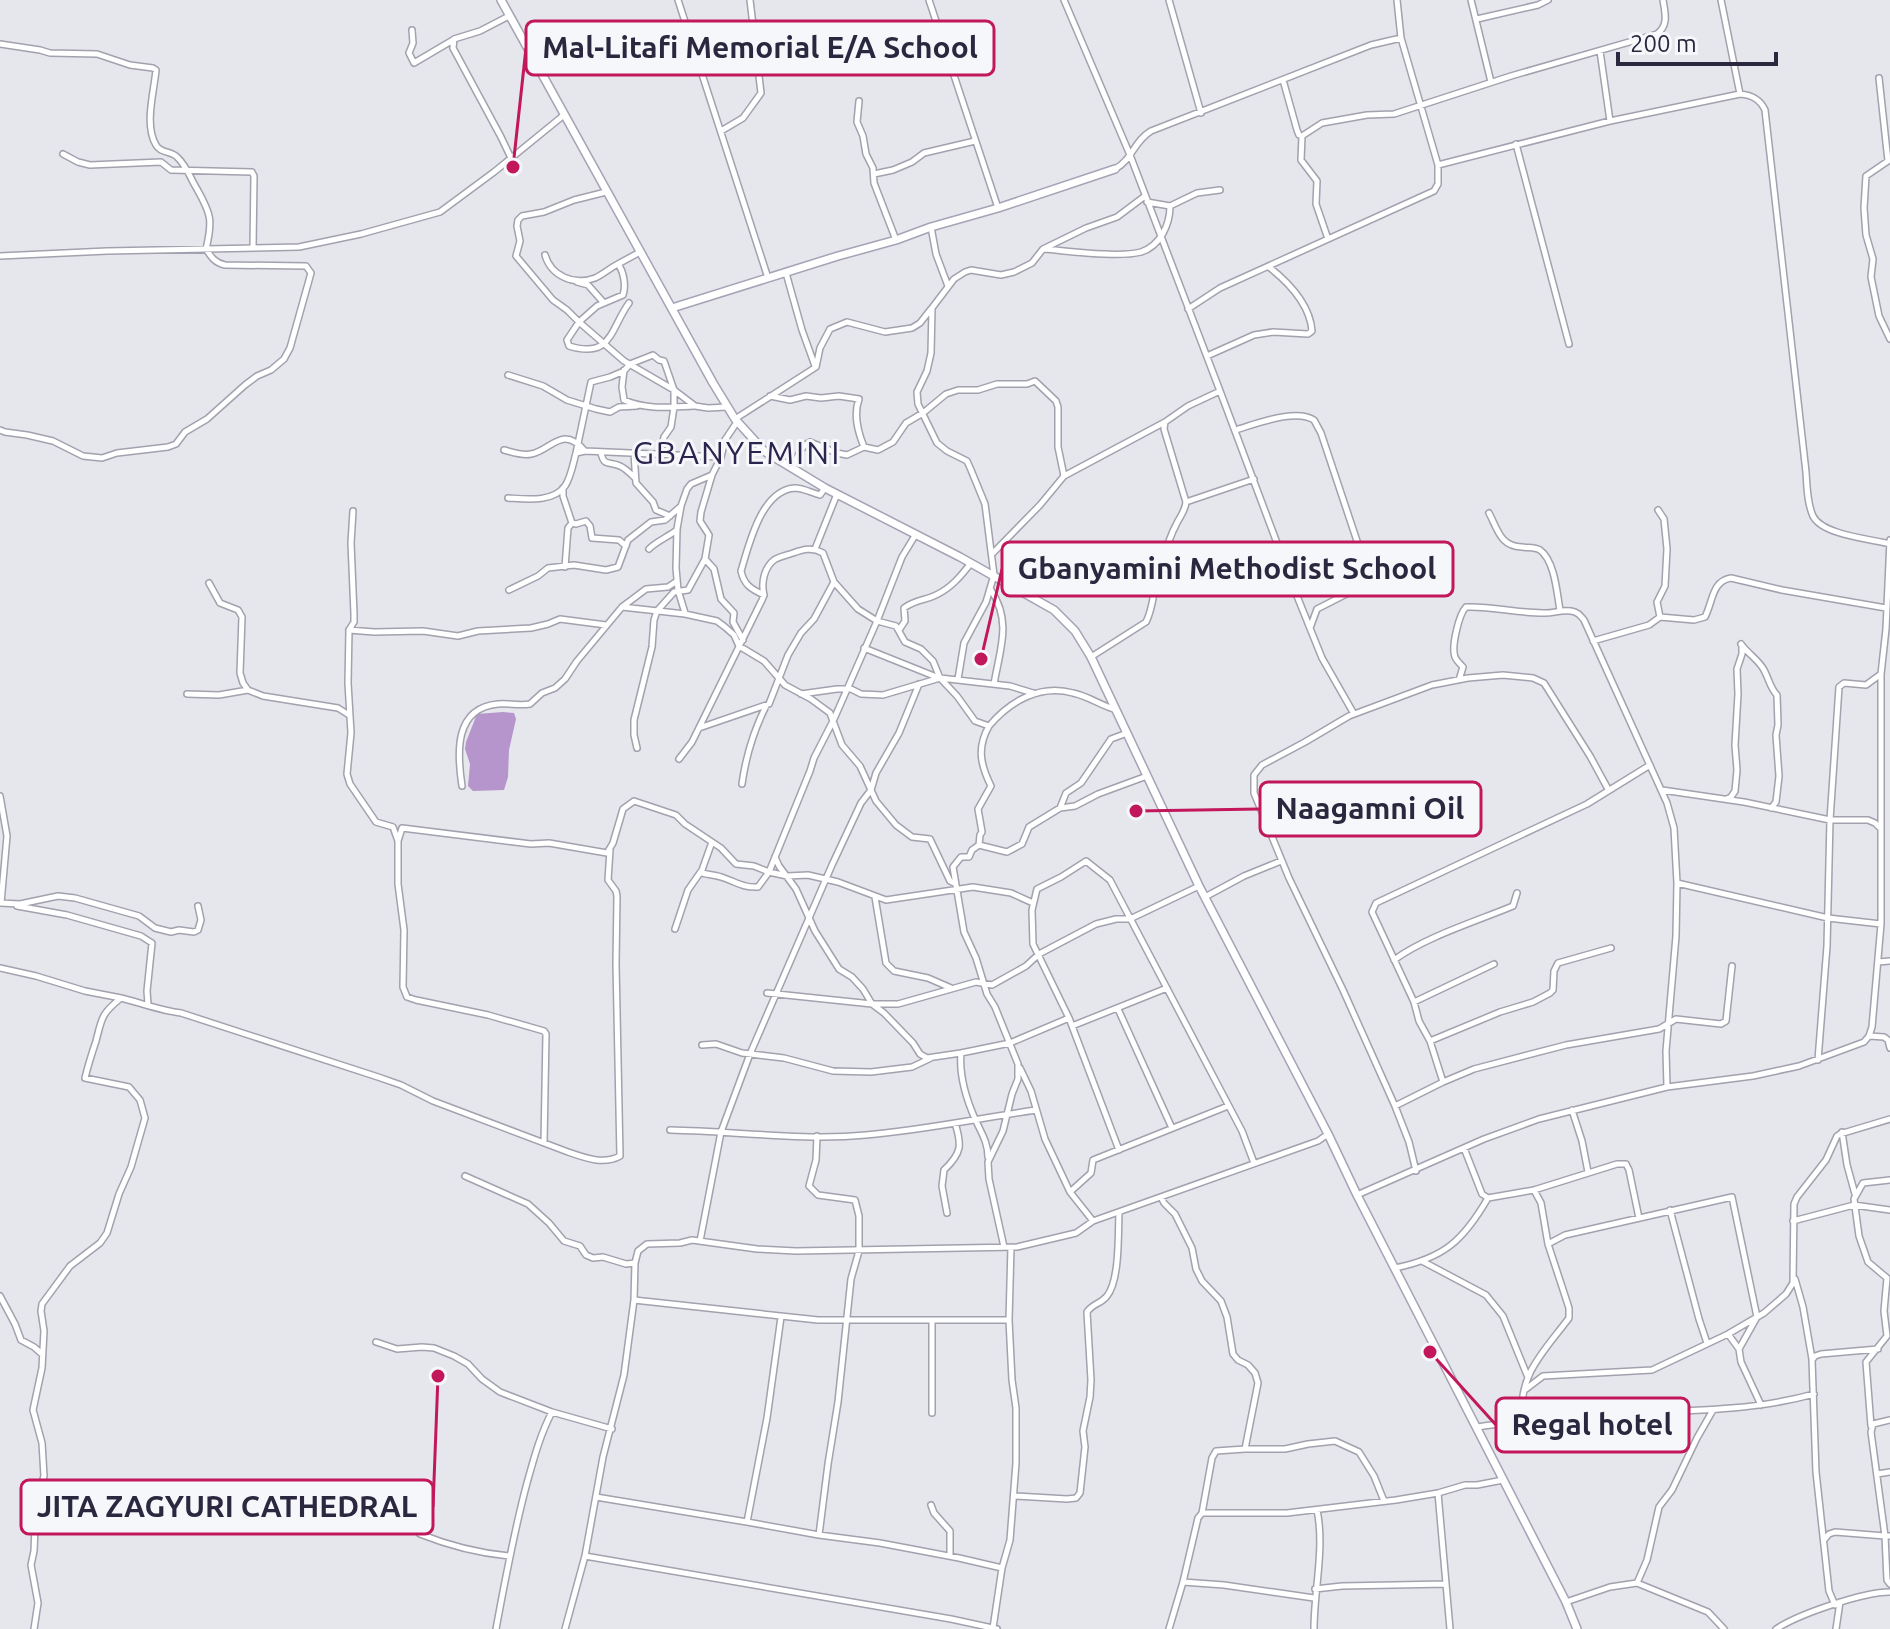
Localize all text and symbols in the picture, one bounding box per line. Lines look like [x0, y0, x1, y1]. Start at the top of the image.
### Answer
scale bar [1618, 16, 1776, 66]
callout: Mal-Litafi Memorial E/A School [526, 21, 994, 75]
text: Mal-Litafi Memorial E/A School [542, 30, 978, 64]
text: 200 m [1630, 30, 1697, 57]
district label: GBANYEMINI [633, 434, 841, 470]
callout: Gbanyamini Methodist School [1002, 542, 1453, 596]
text: Gbanyamini Methodist School [1018, 551, 1436, 585]
callout: Naagamni Oil [1260, 782, 1481, 836]
text: Naagamni Oil [1276, 791, 1464, 825]
callout: Regal hotel [1496, 1398, 1689, 1452]
text: Regal hotel [1512, 1407, 1672, 1441]
callout: JITA ZAGYURI CATHEDRAL [21, 1480, 433, 1534]
text: JITA ZAGYURI CATHEDRAL [37, 1489, 417, 1523]

